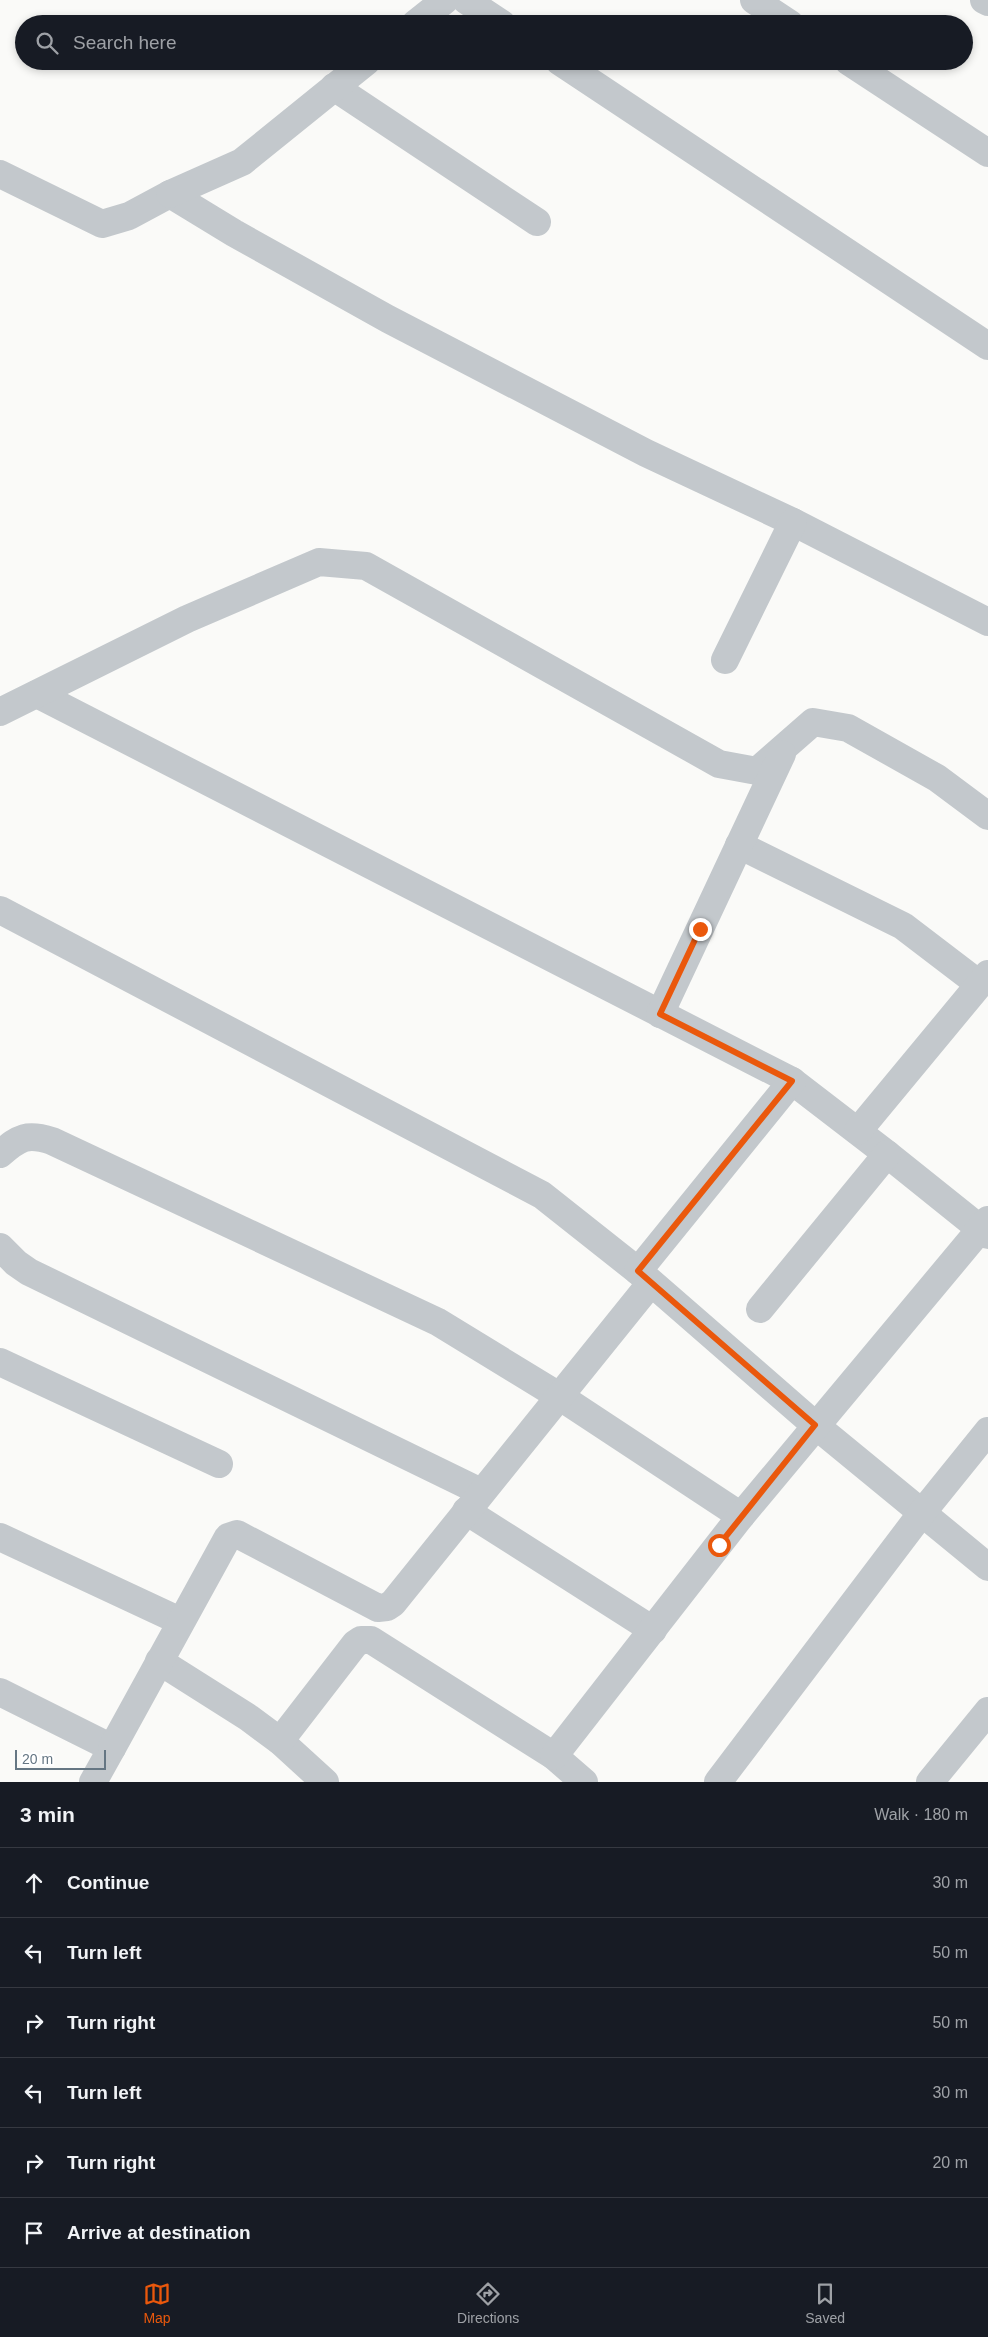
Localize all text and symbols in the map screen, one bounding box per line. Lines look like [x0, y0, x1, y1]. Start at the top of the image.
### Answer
search box [15, 15, 973, 70]
icon: search [33, 29, 61, 57]
text: Search here [73, 32, 177, 53]
route end [689, 918, 712, 941]
route start [708, 1534, 731, 1557]
scale bar [15, 1747, 106, 1770]
text: 20 m [22, 1751, 53, 1767]
text: 3 min [20, 1803, 75, 1826]
text: Walk · 180 m [874, 1806, 968, 1823]
icon: ahead [20, 1869, 48, 1897]
text: Continue [67, 1872, 149, 1893]
text: 30 m [932, 1874, 968, 1891]
icon: left [20, 1939, 48, 1967]
text: Turn left [67, 1942, 142, 1963]
text: 50 m [932, 1944, 968, 1961]
icon: right [20, 2009, 48, 2037]
text: Turn right [67, 2012, 155, 2033]
text: 50 m [932, 2014, 968, 2031]
icon: left [20, 2079, 48, 2107]
text: Turn left [67, 2082, 142, 2103]
text: 30 m [932, 2084, 968, 2101]
icon: right [20, 2149, 48, 2177]
text: Turn right [67, 2152, 155, 2173]
text: 20 m [932, 2154, 968, 2171]
icon: arrive [20, 2219, 48, 2247]
text: Arrive at destination [67, 2222, 251, 2243]
tab: Map [143, 2280, 171, 2326]
tab: Directions [457, 2280, 519, 2326]
tab: Saved [805, 2280, 845, 2326]

